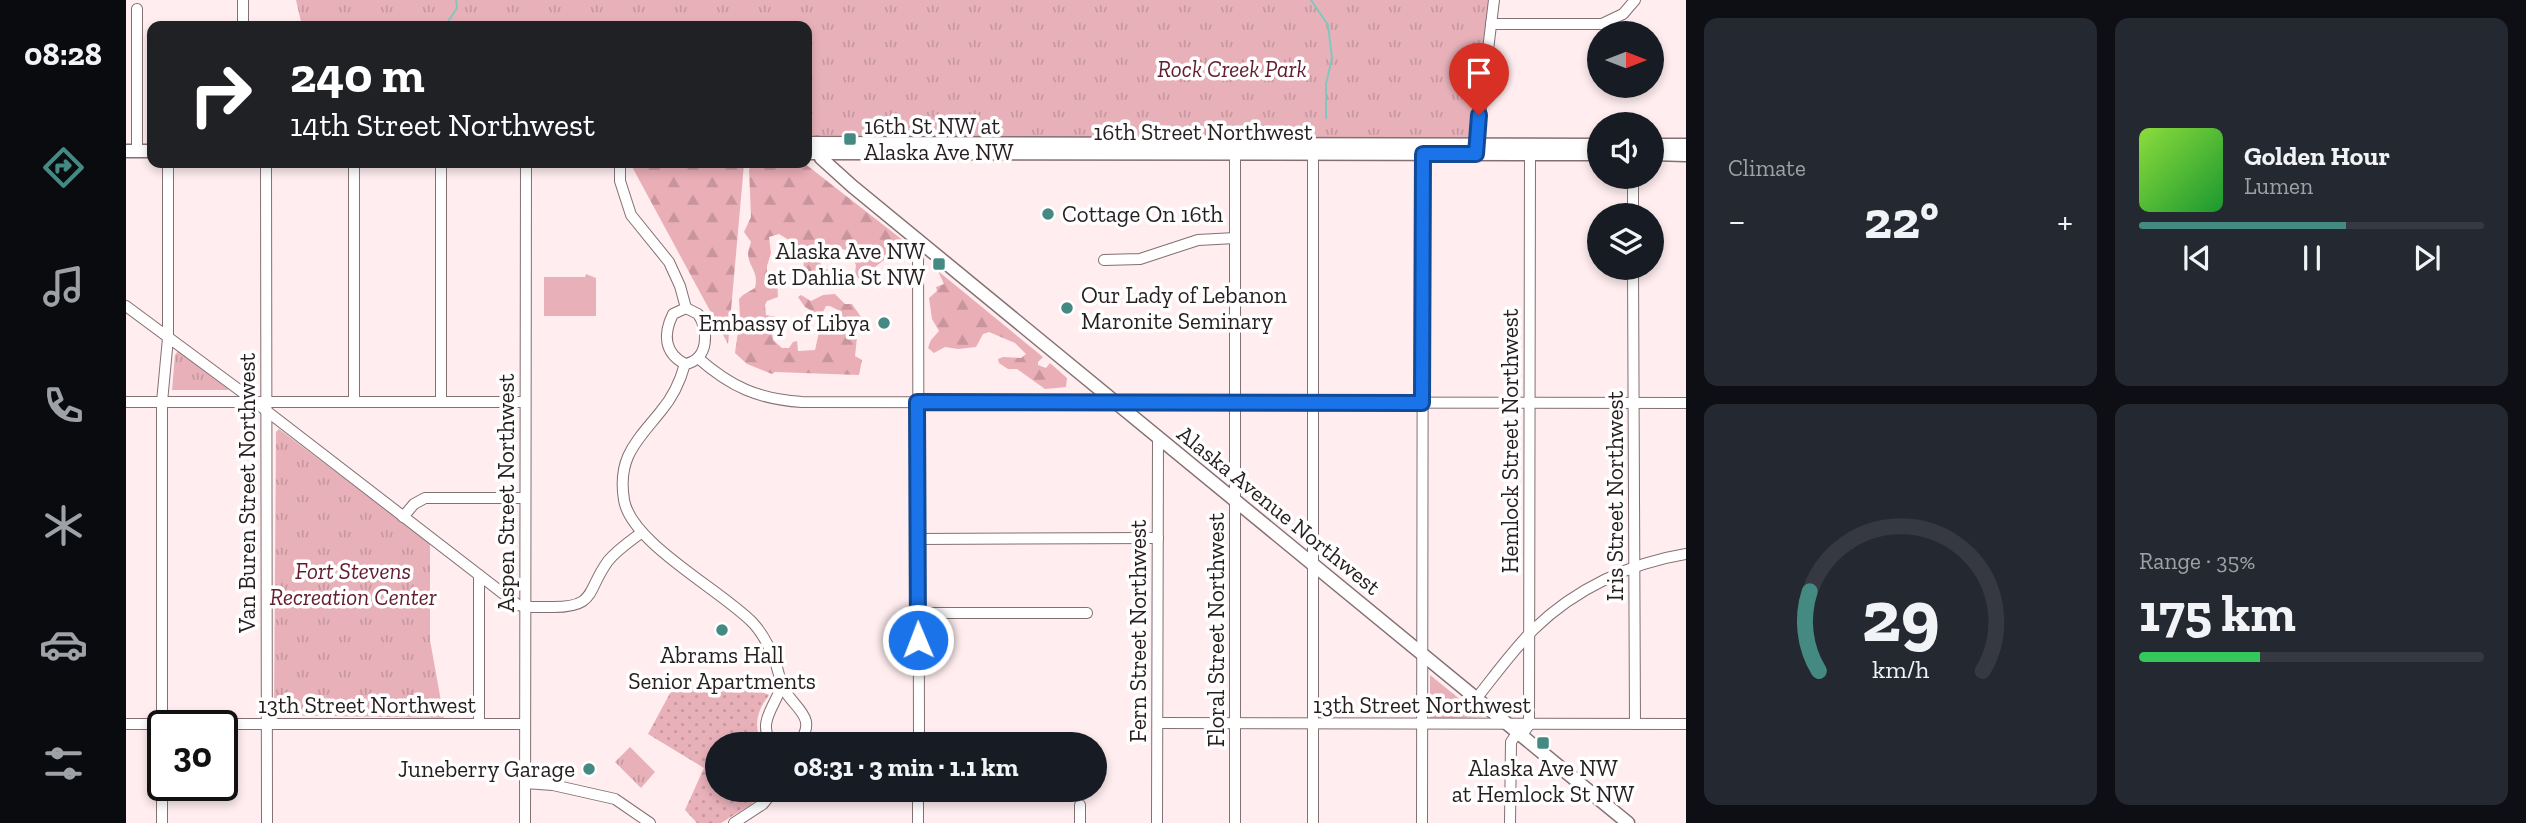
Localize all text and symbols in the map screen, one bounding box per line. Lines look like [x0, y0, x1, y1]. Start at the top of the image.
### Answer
north arrow [1587, 21, 1664, 98]
map controls [1587, 21, 1664, 280]
text: 08:28 [24, 35, 102, 73]
pin [1449, 43, 1509, 115]
text: 240 m [290, 46, 425, 105]
icon: right [175, 49, 266, 140]
icon: arrive [1460, 54, 1498, 92]
park label: Rock Creek Park [1157, 55, 1307, 83]
text: 14th Street Northwest [290, 106, 595, 144]
place label: 16th St NW at Alaska Ave NW [864, 112, 1014, 166]
button: sound [1587, 112, 1664, 189]
street label: 16th Street Northwest [1094, 118, 1313, 146]
marker: 16th St NW at Alaska Ave NW [842, 131, 858, 147]
text: Golden Hour [2244, 140, 2390, 172]
icon: directions [39, 143, 88, 192]
text: Climate [1728, 154, 1806, 182]
text: Lumen [2244, 172, 2313, 200]
text: 22° [1864, 189, 1939, 251]
text: − [1728, 198, 1746, 244]
text: + [2057, 198, 2073, 244]
place label: Cottage On 16th [1062, 200, 1223, 228]
button: layers [1587, 203, 1664, 280]
marker: Cottage On 16th [1040, 206, 1056, 222]
place label: Alaska Ave NW at Dahlia St NW [767, 237, 926, 291]
icon: previous [2178, 239, 2216, 277]
icon: pause [2293, 239, 2331, 277]
icon: next [2408, 239, 2446, 277]
marker: Alaska Ave NW at Dahlia St NW [931, 256, 947, 272]
icon: music [39, 262, 88, 311]
place label: Our Lady of Lebanon Maronite Seminary [1081, 281, 1287, 335]
marker: Our Lady of Lebanon Maronite Seminary [1059, 300, 1075, 316]
street label: Hemlock Street Northwest [1496, 308, 1524, 573]
place label: Embassy of Libya [699, 309, 870, 337]
marker: Embassy of Libya [876, 315, 892, 331]
street label: Van Buren Street Northwest [233, 352, 261, 634]
street label: Aspen Street Northwest [492, 373, 520, 612]
icon: phone [39, 381, 88, 430]
street label: Iris Street Northwest [1601, 390, 1629, 601]
street label: Alaska Avenue Northwest [1172, 419, 1387, 601]
icon: climate [39, 501, 88, 550]
street label: Floral Street Northwest [1202, 512, 1230, 747]
street label: Fern Street Northwest [1124, 519, 1152, 742]
text: Range · 35% [2139, 547, 2255, 575]
park label: Fort Stevens Recreation Center [269, 557, 437, 611]
text: 29 [1861, 572, 1940, 660]
text: 175 km [2139, 582, 2296, 644]
position arrow [881, 603, 955, 677]
icon: car [39, 620, 88, 669]
marker: Abrams Hall Senior Apartments [714, 622, 730, 638]
place label: Abrams Hall Senior Apartments [628, 641, 816, 695]
text: km/h [1872, 653, 1929, 683]
street label: 13th Street Northwest [258, 691, 476, 719]
street label: 13th Street Northwest [1313, 691, 1531, 719]
speed limit sign: 30 [147, 710, 238, 801]
marker: Alaska Ave NW at Hemlock St NW [1535, 735, 1551, 751]
icon: filters [39, 739, 88, 788]
text: 08:31 · 3 min · 1.1 km [794, 751, 1018, 783]
place label: Alaska Ave NW at Hemlock St NW [1452, 754, 1635, 808]
place label: Juneberry Garage [398, 755, 575, 783]
marker: Juneberry Garage [581, 761, 597, 777]

